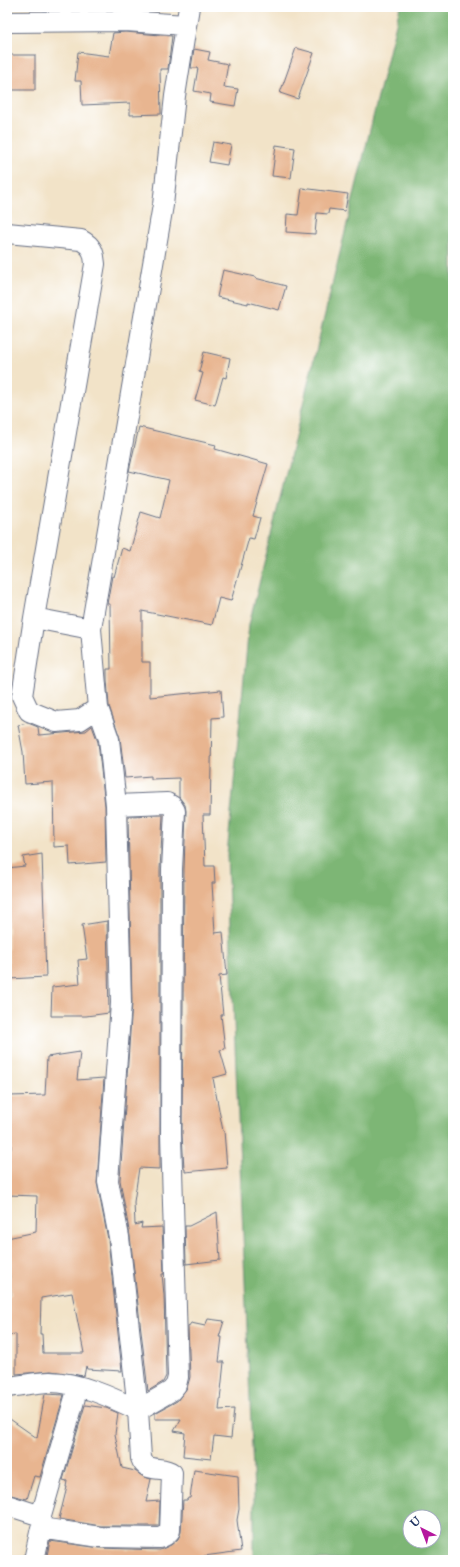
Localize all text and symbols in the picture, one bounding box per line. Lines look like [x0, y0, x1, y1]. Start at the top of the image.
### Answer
north arrow [402, 1509, 442, 1549]
text: U [408, 1514, 424, 1530]

